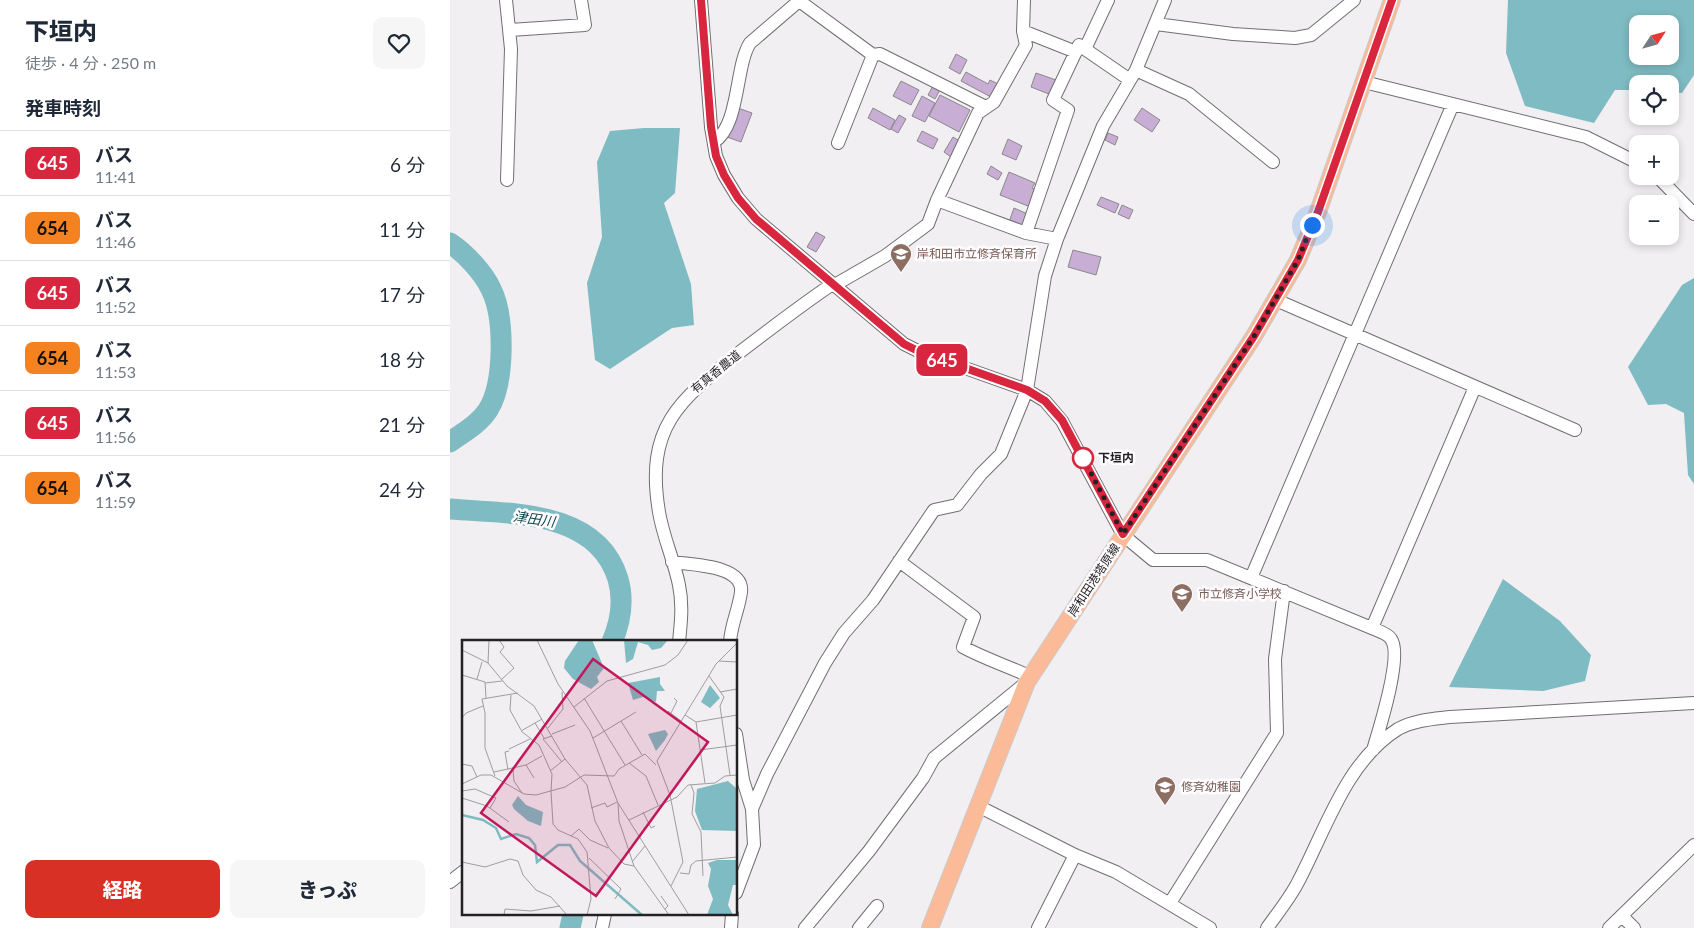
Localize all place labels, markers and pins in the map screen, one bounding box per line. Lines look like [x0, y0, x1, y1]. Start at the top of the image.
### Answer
school or university icon: 岸和田市立修斉保育所 [889, 242, 913, 273]
place label: 岸和田市立修斉保育所 [917, 246, 1037, 261]
marker: 下垣内 [1072, 447, 1094, 469]
place label: 下垣内 [1098, 450, 1134, 465]
school or university icon: 市立修斉小学校 [1170, 582, 1194, 613]
place label: 市立修斉小学校 [1198, 586, 1282, 601]
school or university icon: 修斉幼稚園 [1153, 775, 1177, 806]
place label: 修斉幼稚園 [1181, 779, 1241, 794]

